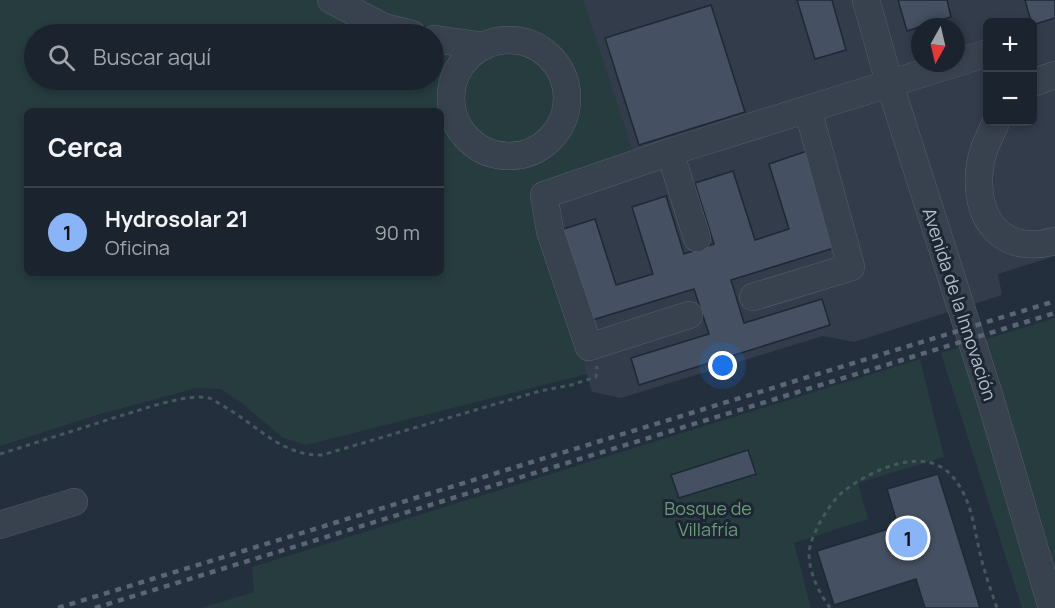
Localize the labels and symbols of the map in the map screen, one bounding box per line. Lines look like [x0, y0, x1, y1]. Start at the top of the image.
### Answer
north arrow [911, 18, 965, 72]
street label: Avenida de la Innovación [918, 205, 1002, 403]
your location [708, 351, 737, 380]
park label: Bosque de Villafría [664, 496, 752, 541]
pin: 1 [888, 516, 928, 560]

